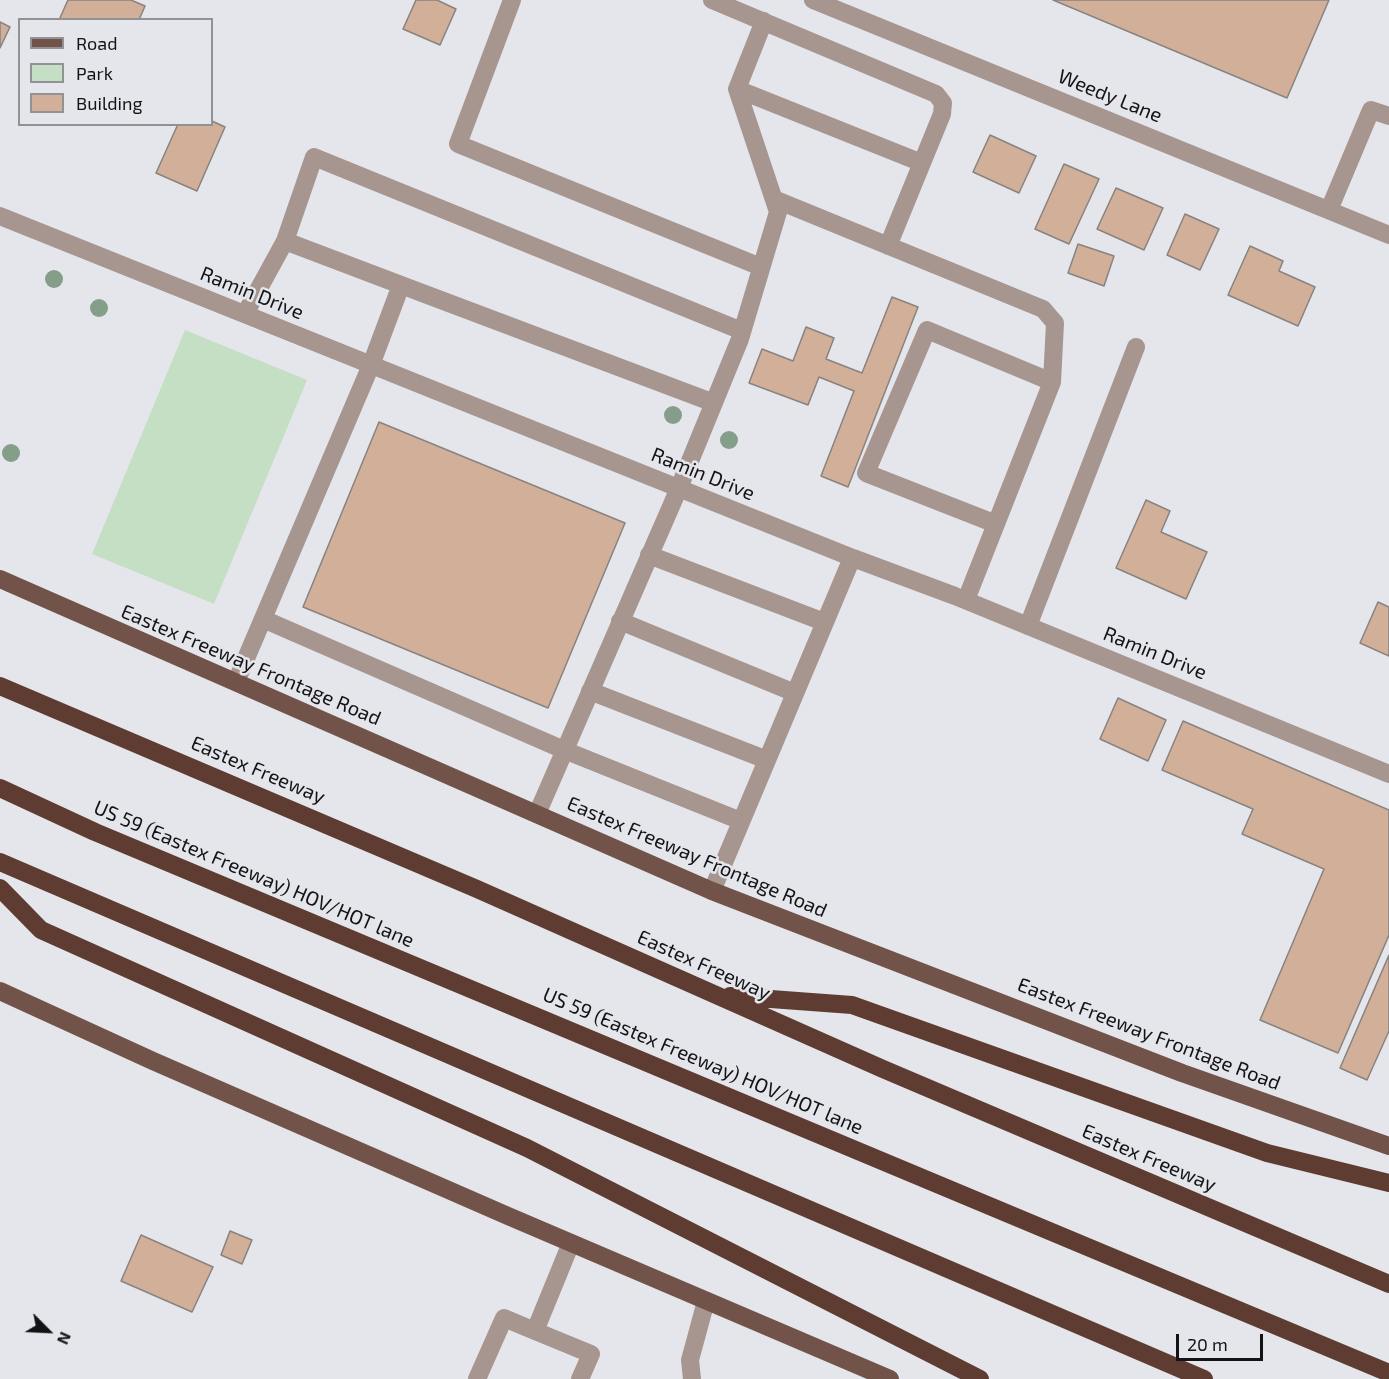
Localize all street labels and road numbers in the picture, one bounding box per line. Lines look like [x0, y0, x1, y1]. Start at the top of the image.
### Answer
street label: Weedy Lane [1054, 64, 1166, 128]
street label: Ramin Drive [197, 261, 307, 325]
street label: Ramin Drive [648, 442, 758, 506]
street label: Eastex Freeway Frontage Road [117, 599, 385, 731]
street label: Ramin Drive [1100, 621, 1210, 685]
street label: Eastex Freeway [187, 731, 329, 809]
street label: Eastex Freeway Frontage Road [563, 791, 831, 923]
street label: US 59 (Eastex Freeway) HOV/HOT lane [90, 795, 418, 953]
street label: Eastex Freeway [634, 925, 774, 1005]
street label: Eastex Freeway Frontage Road [1014, 973, 1284, 1095]
street label: US 59 (Eastex Freeway) HOV/HOT lane [539, 982, 867, 1140]
street label: Eastex Freeway [1078, 1119, 1220, 1197]

